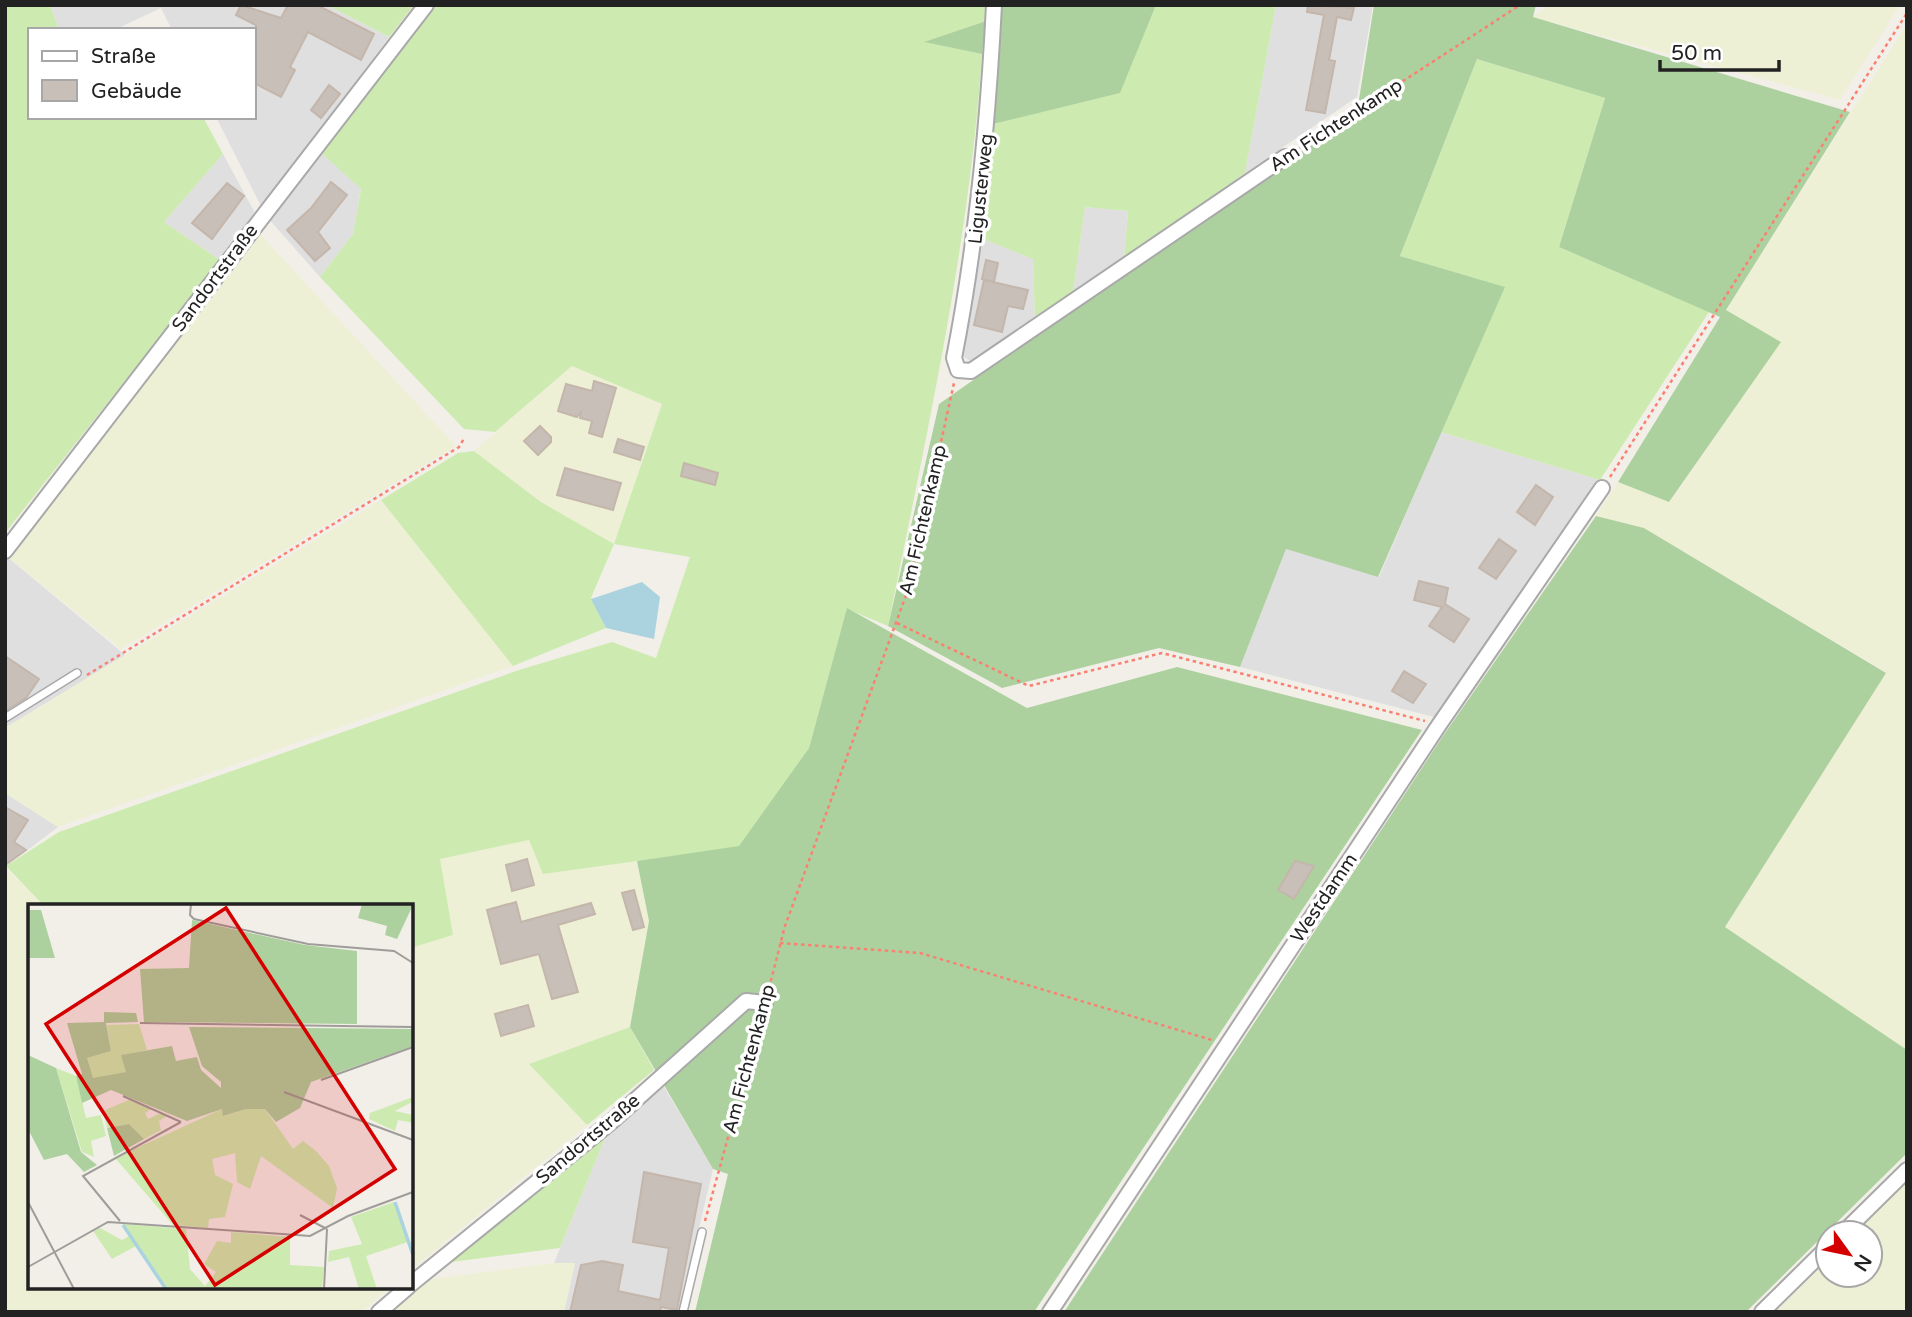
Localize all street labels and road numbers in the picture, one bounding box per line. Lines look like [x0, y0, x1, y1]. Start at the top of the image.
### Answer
street label: Am Fichtenkamp [1266, 74, 1406, 176]
street label: Ligusterweg [964, 133, 998, 245]
street label: Sandortstraße [168, 220, 262, 336]
street label: Am Fichtenkamp [895, 443, 951, 597]
street label: Westdamm [1286, 849, 1362, 947]
street label: Am Fichtenkamp [718, 982, 780, 1136]
street label: Sandortstraße [532, 1089, 644, 1189]

